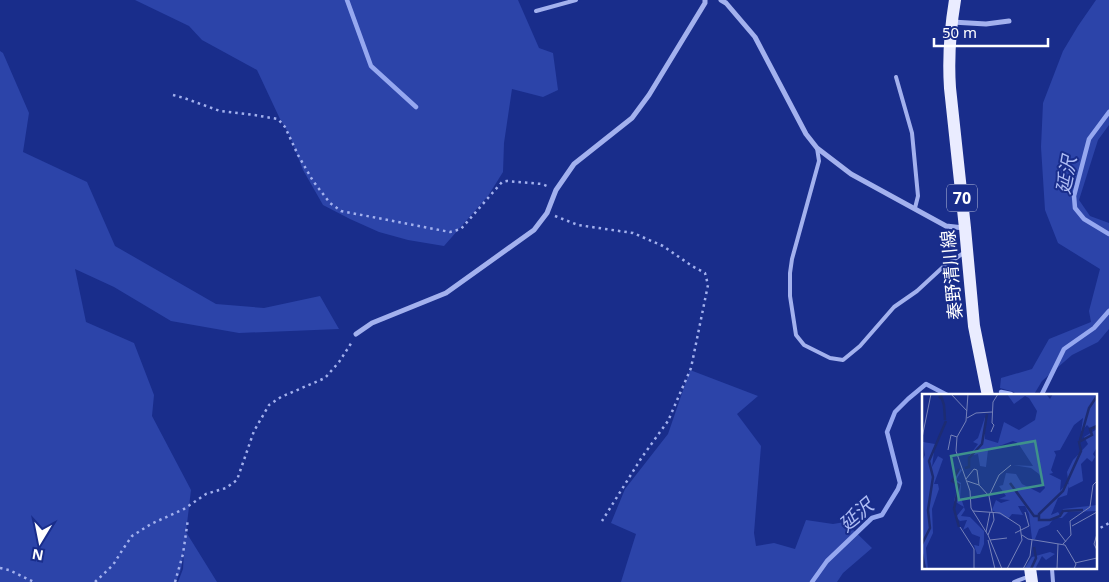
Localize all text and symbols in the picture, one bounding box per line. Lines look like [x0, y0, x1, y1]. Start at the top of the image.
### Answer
scale bar [934, 15, 1048, 47]
text: 50 m [942, 22, 977, 42]
water label: 延沢 [1050, 151, 1083, 196]
road number: 70 [947, 184, 977, 212]
street label: 秦野清川線 [935, 229, 967, 321]
inset map [922, 394, 1096, 570]
water label: 延沢 [833, 491, 881, 537]
north arrow [15, 517, 65, 567]
text: N [30, 545, 45, 566]

